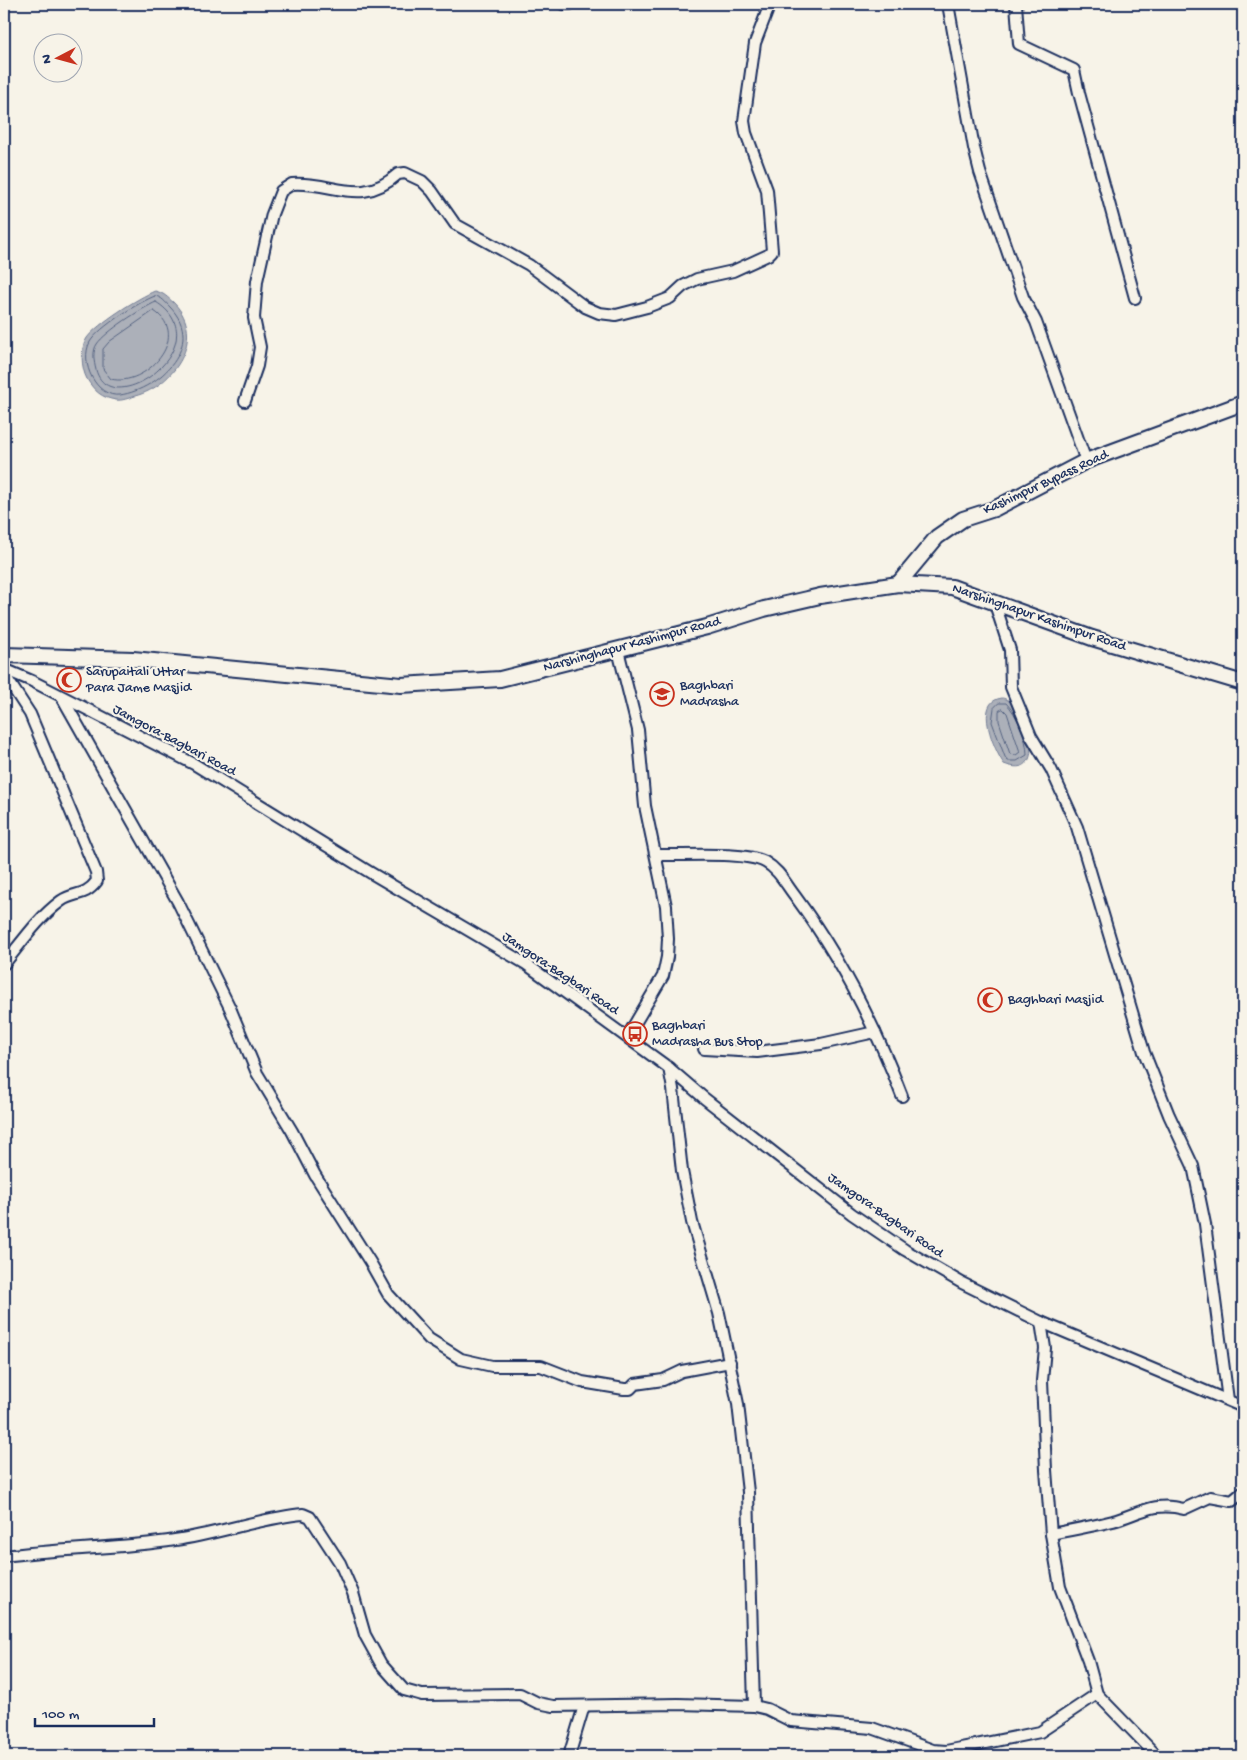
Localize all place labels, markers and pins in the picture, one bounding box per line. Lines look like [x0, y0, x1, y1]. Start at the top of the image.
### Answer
place label: Sarupaitali Uttar Para Jame Masjid [85, 664, 193, 697]
mosque icon: Sarupaitali Uttar Para Jame Masjid [56, 667, 82, 693]
place label: Baghbari Madrasha [679, 678, 740, 711]
school or university icon: Baghbari Madrasha [649, 681, 675, 707]
mosque icon: Baghbari Masjid [977, 987, 1003, 1013]
place label: Baghbari Masjid [1007, 992, 1105, 1009]
place label: Baghbari Madrasha Bus Stop [651, 1018, 763, 1051]
bus stop icon: Baghbari Madrasha Bus Stop [622, 1021, 648, 1047]

